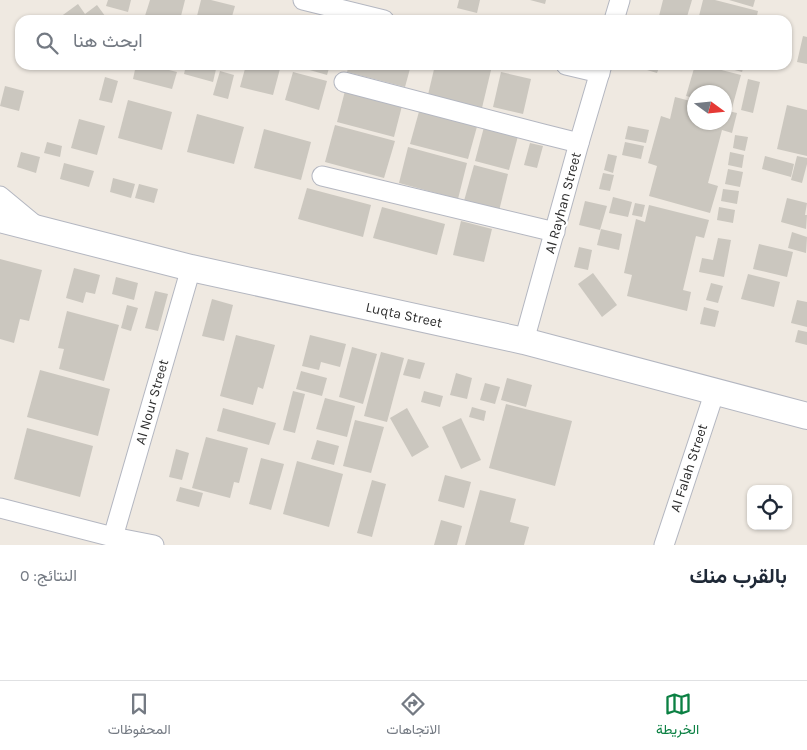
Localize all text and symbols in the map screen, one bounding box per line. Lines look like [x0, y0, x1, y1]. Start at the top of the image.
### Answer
search box [15, 15, 792, 70]
icon: search [33, 29, 61, 57]
text: ابحث هنا [73, 30, 143, 52]
north arrow [687, 85, 732, 130]
street label: Al Rayhan Street [541, 150, 585, 256]
street label: Luqta Street [364, 299, 444, 331]
street label: Al Nour Street [132, 357, 172, 447]
street label: Al Falah Street [667, 422, 711, 514]
map controls [747, 485, 792, 530]
button: locate [747, 485, 792, 530]
text: بالقرب منك [689, 564, 787, 588]
text: النتائج: 0 [20, 566, 77, 585]
tab: المحفوظات [108, 690, 171, 742]
tab: الاتجاهات [386, 690, 441, 742]
tab: الخريطة [656, 690, 699, 742]

